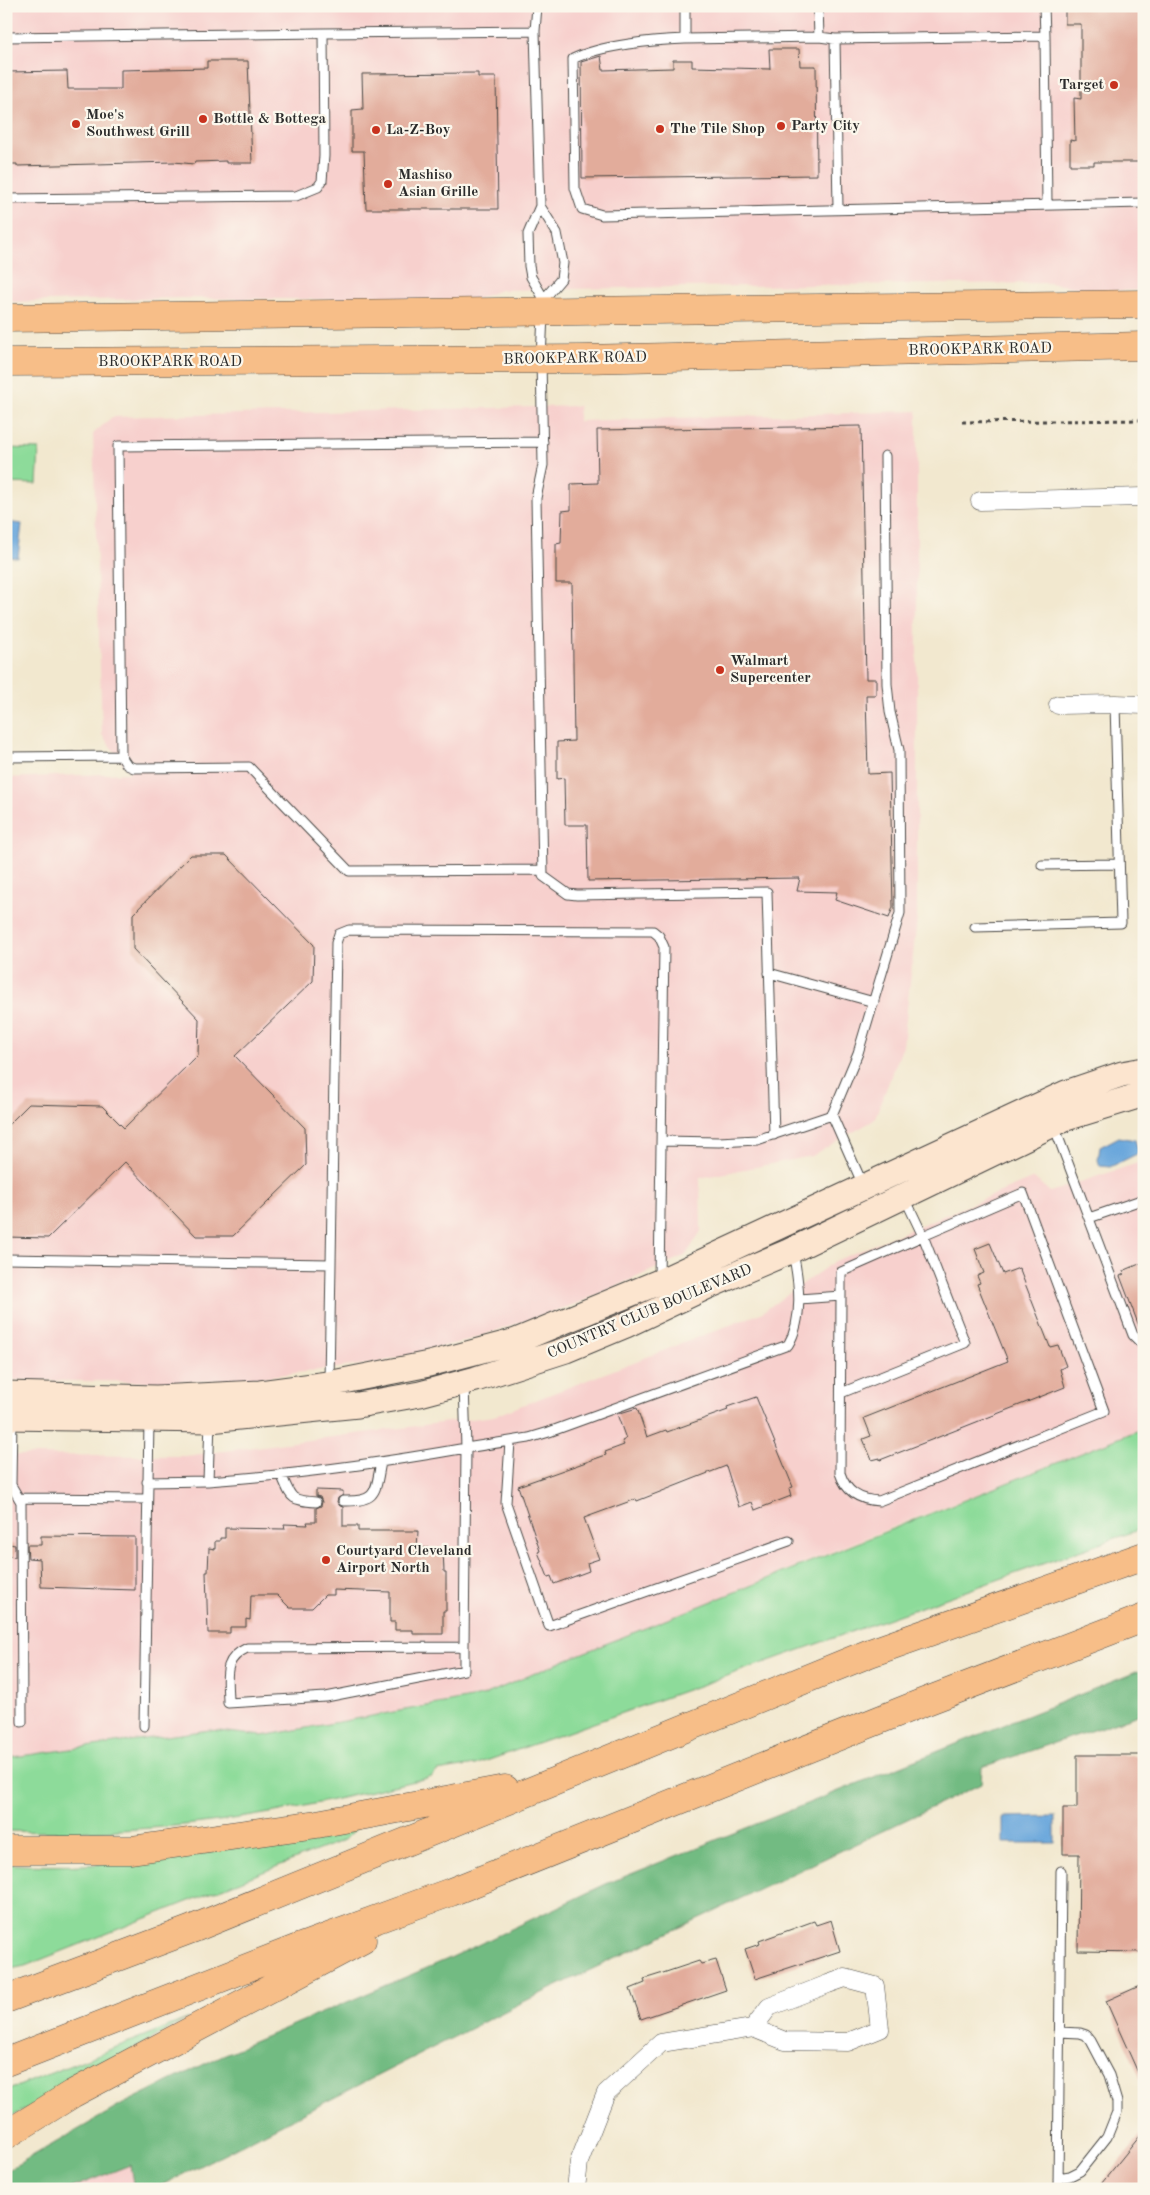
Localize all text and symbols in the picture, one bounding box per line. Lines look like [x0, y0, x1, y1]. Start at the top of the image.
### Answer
place label: Target [1059, 78, 1105, 93]
marker: Target [1108, 79, 1120, 91]
place label: Moe's Southwest Grill [86, 108, 190, 140]
place label: Bottle & Bottega [213, 112, 327, 127]
marker: Bottle & Bottega [197, 113, 209, 125]
marker: Moe's Southwest Grill [70, 118, 82, 130]
place label: Party City [791, 119, 860, 134]
marker: Party City [775, 120, 787, 132]
place label: The Tile Shop [670, 122, 765, 137]
place label: La-Z-Boy [386, 123, 451, 138]
marker: The Tile Shop [654, 123, 666, 135]
marker: La-Z-Boy [370, 124, 382, 136]
place label: Mashiso Asian Grille [398, 168, 478, 200]
marker: Mashiso Asian Grille [382, 178, 394, 190]
street label: BROOKPARK ROAD [908, 341, 1052, 359]
street label: BROOKPARK ROAD [503, 350, 647, 368]
street label: BROOKPARK ROAD [98, 355, 242, 370]
place label: Walmart Supercenter [730, 654, 811, 686]
marker: Walmart Supercenter [714, 664, 726, 676]
street label: COUNTRY CLUB BOULEVARD [546, 1262, 754, 1362]
place label: Courtyard Cleveland Airport North [336, 1544, 472, 1576]
marker: Courtyard Cleveland Airport North [320, 1554, 332, 1566]

